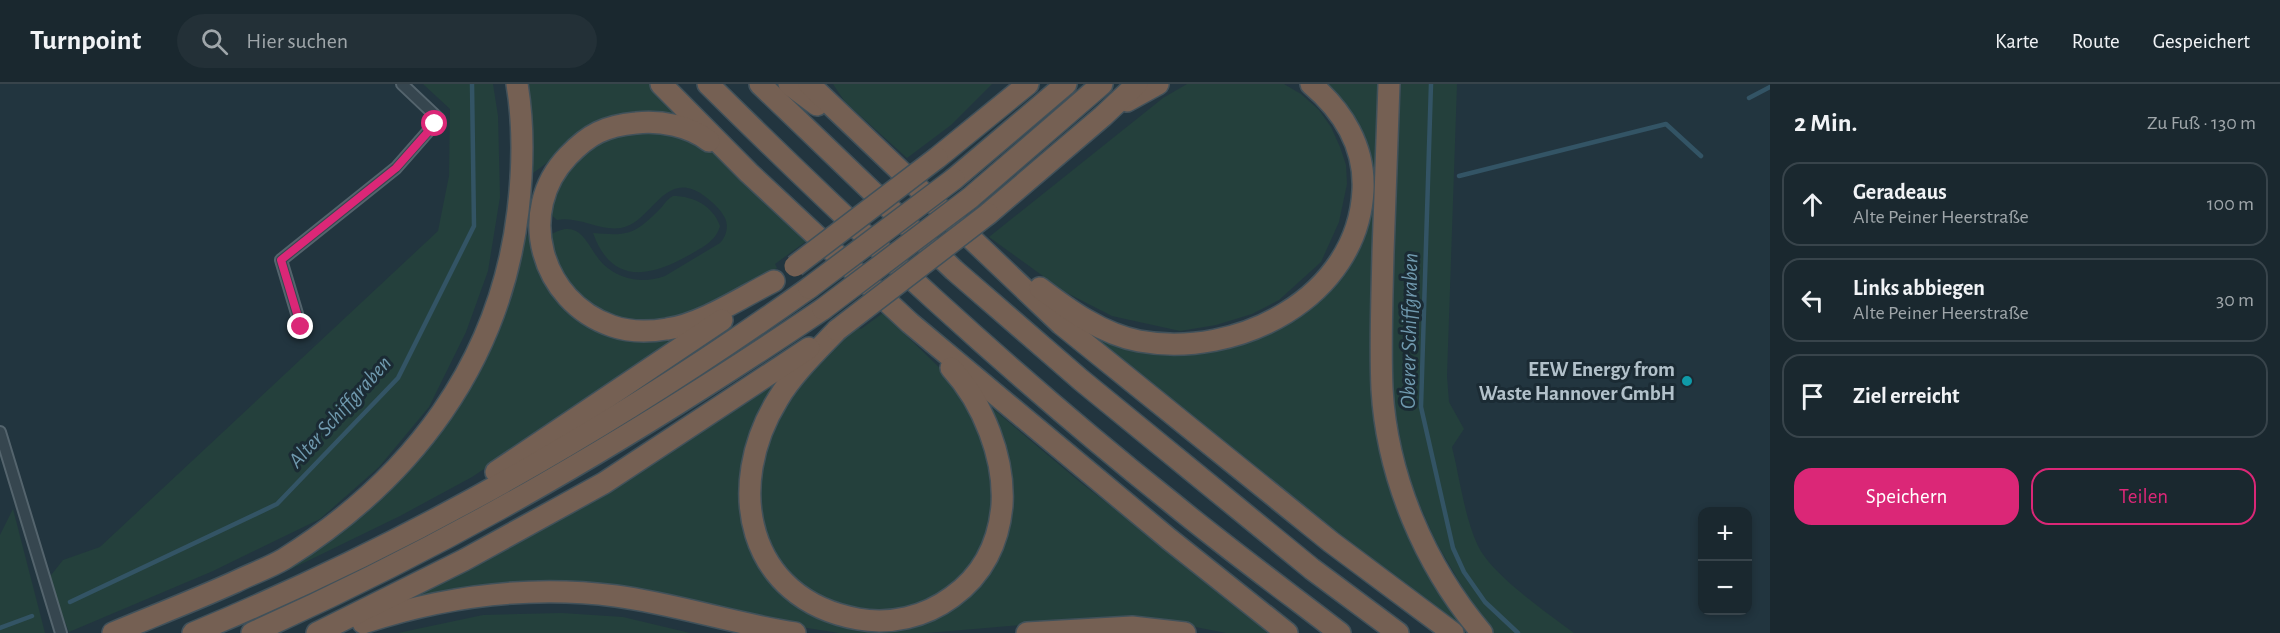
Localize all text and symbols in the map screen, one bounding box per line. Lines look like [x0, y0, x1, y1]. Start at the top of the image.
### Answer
search box [177, 14, 597, 68]
icon: search [198, 25, 231, 58]
text: Turnpoint [30, 27, 141, 55]
text: Hier suchen [246, 30, 348, 52]
text: Karte [1995, 31, 2039, 52]
text: Route [2072, 31, 2120, 52]
text: Gespeichert [2153, 31, 2250, 52]
route start [421, 110, 447, 136]
text: 2 Min. [1794, 110, 1857, 136]
text: Zu Fuß · 130 m [2147, 113, 2256, 133]
text: Geradeaus [1853, 181, 1947, 203]
icon: ahead [1796, 188, 1829, 221]
text: 100 m [2207, 194, 2254, 214]
text: Alte Peiner Heerstraße [1853, 207, 2029, 227]
water label: Oberer Schiffgraben [1397, 253, 1421, 409]
text: Links abbiegen [1853, 277, 1985, 299]
icon: left [1796, 284, 1829, 317]
text: 30 m [2216, 290, 2254, 310]
text: Alte Peiner Heerstraße [1853, 303, 2029, 323]
route end [287, 313, 313, 339]
water label: Alter Schiffgraben [283, 352, 395, 472]
place label: EEW Energy from Waste Hannover GmbH [1479, 359, 1675, 404]
marker: EEW Energy from Waste Hannover GmbH [1680, 374, 1694, 388]
icon: arrive [1796, 380, 1829, 413]
text: Ziel erreicht [1853, 385, 1960, 407]
button: Speichern [1794, 468, 2019, 525]
button: Teilen [2031, 468, 2256, 525]
map controls [1698, 507, 1752, 615]
button: + [1698, 507, 1752, 561]
button: − [1698, 561, 1752, 615]

